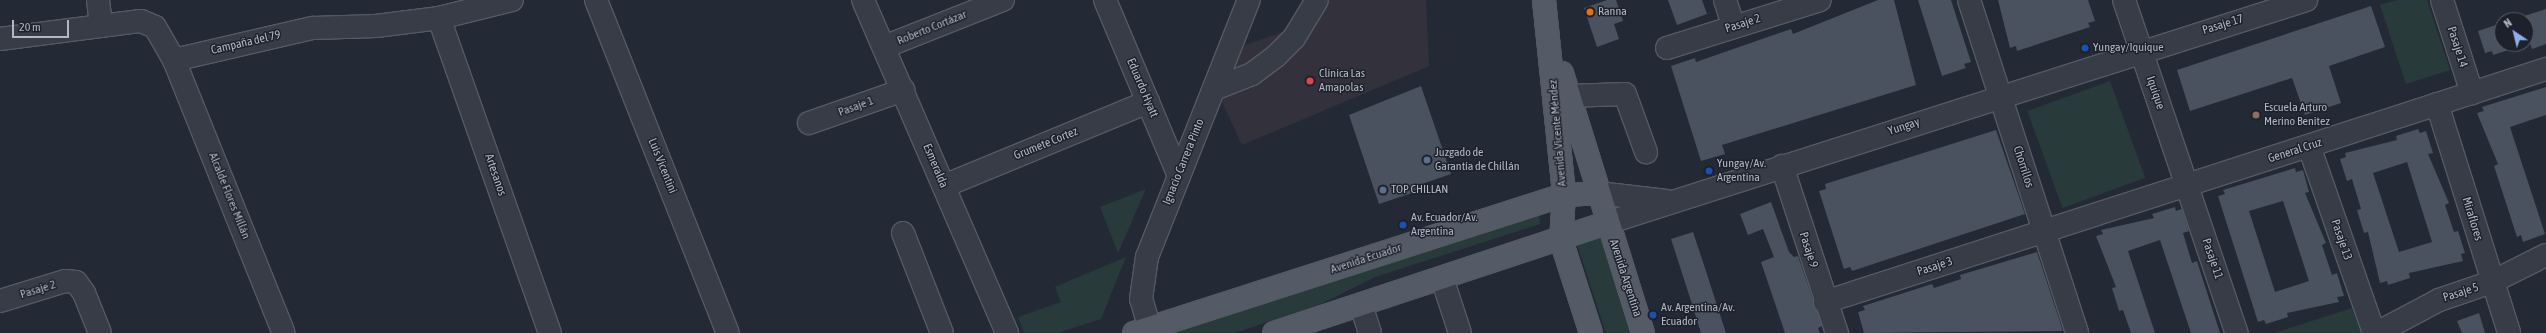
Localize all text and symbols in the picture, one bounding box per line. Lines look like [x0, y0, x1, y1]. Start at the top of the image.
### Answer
place label: Ranna [1598, 5, 1627, 19]
marker: Ranna [1585, 7, 1595, 17]
street label: Roberto Cortázar [895, 8, 969, 48]
scale bar [14, 12, 71, 38]
street label: Pasaje 2 [1723, 12, 1763, 36]
street label: Pasaje 17 [2201, 12, 2245, 38]
north arrow [2494, 12, 2534, 52]
text: N [2502, 16, 2514, 30]
text: 20 m [19, 20, 41, 34]
street label: Pasaje 14 [2444, 25, 2470, 69]
street label: Campaña del 79 [210, 28, 282, 58]
place label: Yungay/Iquique [2093, 41, 2164, 55]
marker: Yungay/Iquique [2080, 43, 2090, 53]
street label: Eduardo Hyatt [1123, 56, 1161, 120]
place label: Clínica Las Amapolas [1319, 67, 1365, 95]
street label: Iquique [2143, 74, 2167, 112]
marker: Clínica Las Amapolas [1304, 75, 1316, 87]
street label: Avenida Vicente Méndez [1546, 79, 1570, 187]
street label: Pasaje 1 [836, 94, 876, 120]
place label: Escuela Arturo Merino Benitez [2264, 101, 2330, 129]
marker: Escuela Arturo Merino Benitez [2251, 110, 2261, 120]
street label: Yungay [1886, 115, 1922, 139]
street label: Ignacio Carrera Pinto [1160, 117, 1208, 207]
street label: Grumete Cortez [1012, 125, 1080, 163]
street label: Luis Vicentini [644, 136, 680, 196]
street label: General Cruz [2266, 136, 2324, 166]
street label: Esmeralda [919, 142, 951, 190]
street label: Chorrillos [2010, 144, 2036, 190]
place label: Juzgado de Garantía de Chillán [1435, 146, 1520, 174]
street label: Alcalde Flores Millán [205, 151, 253, 241]
street label: Artesanos [481, 152, 509, 198]
marker: Juzgado de Garantía de Chillán [1422, 155, 1432, 165]
place label: Yungay/Av. Argentina [1717, 157, 1766, 185]
marker: Yungay/Av. Argentina [1704, 166, 1714, 176]
place label: TOP CHILLAN [1391, 183, 1448, 197]
marker: TOP CHILLAN [1378, 185, 1388, 195]
street label: Miraflores [2459, 195, 2485, 243]
place label: Av. Ecuador/Av. Argentina [1411, 211, 1478, 239]
street label: Pasaje 13 [2327, 218, 2355, 262]
marker: Av. Ecuador/Av. Argentina [1398, 220, 1408, 230]
street label: Pasaje 9 [1796, 230, 1820, 270]
street label: Avenida Argentina [1606, 237, 1644, 319]
street label: Pasaje 11 [2198, 237, 2226, 281]
street label: Avenida Ecuador [1329, 241, 1403, 277]
street label: Pasaje 3 [1915, 255, 1955, 279]
street label: Pasaje 2 [18, 278, 58, 302]
street label: Pasaje 5 [2441, 281, 2481, 305]
place label: Av. Argentina/Av. Ecuador [1661, 301, 1735, 329]
marker: Av. Argentina/Av. Ecuador [1648, 310, 1658, 320]

